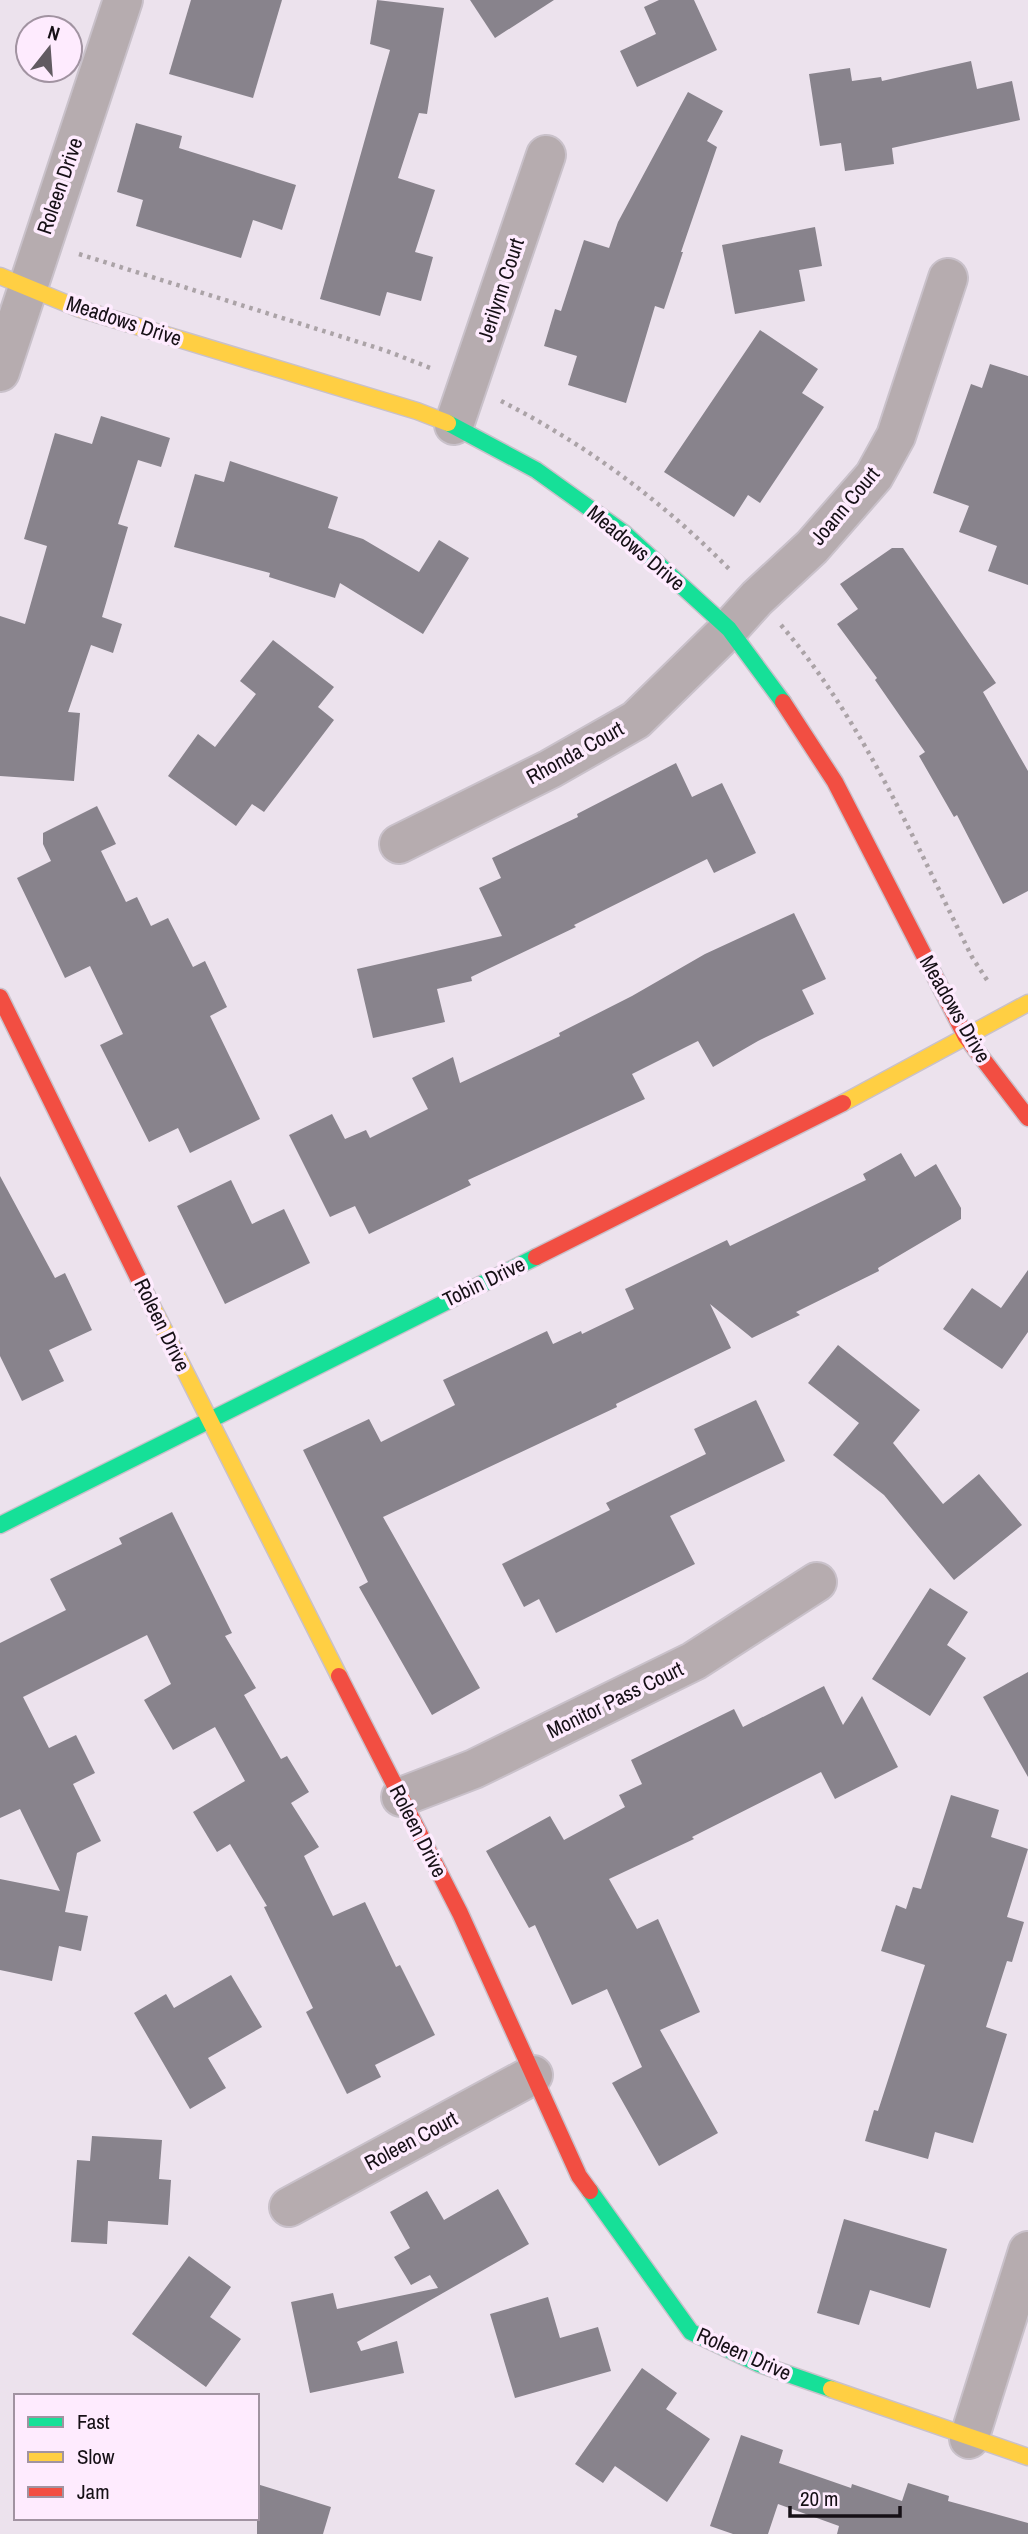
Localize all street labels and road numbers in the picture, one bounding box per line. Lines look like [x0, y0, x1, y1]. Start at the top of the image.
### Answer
street label: Roleen Drive [29, 134, 90, 238]
street label: Jerilynn Court [470, 234, 531, 345]
street label: Meadows Drive [63, 288, 186, 353]
street label: Joann Court [803, 460, 886, 551]
street label: Meadows Drive [581, 498, 691, 597]
street label: Rhonda Court [521, 714, 629, 791]
street label: Meadows Drive [913, 950, 998, 1068]
street label: Tobin Drive [438, 1249, 530, 1314]
street label: Roleen Drive [127, 1273, 198, 1376]
street label: Monitor Pass Court [542, 1654, 688, 1745]
street label: Roleen Drive [383, 1779, 454, 1882]
street label: Roleen Court [359, 2104, 463, 2177]
street label: Roleen Drive [692, 2320, 796, 2387]

